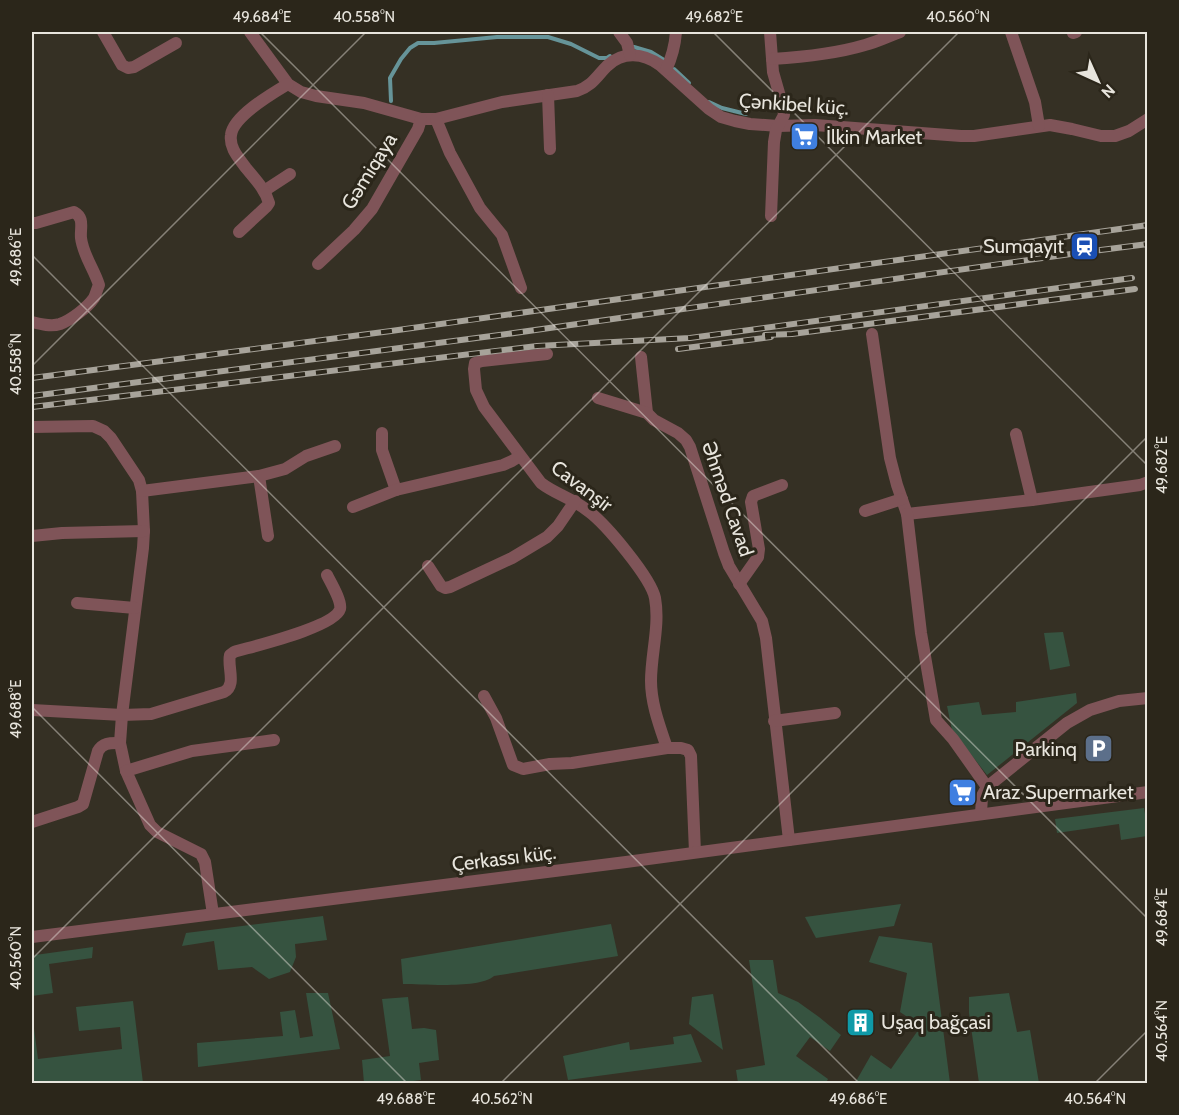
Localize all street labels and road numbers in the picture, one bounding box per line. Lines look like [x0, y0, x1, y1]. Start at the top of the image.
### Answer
street label: Çənkibel küç. [738, 88, 850, 120]
street label: Gəmiqaya [336, 128, 402, 214]
street label: Əhməd Cavad [697, 438, 759, 560]
street label: Cavanşir [546, 455, 618, 517]
street label: Çerkassı küç. [450, 840, 558, 876]

